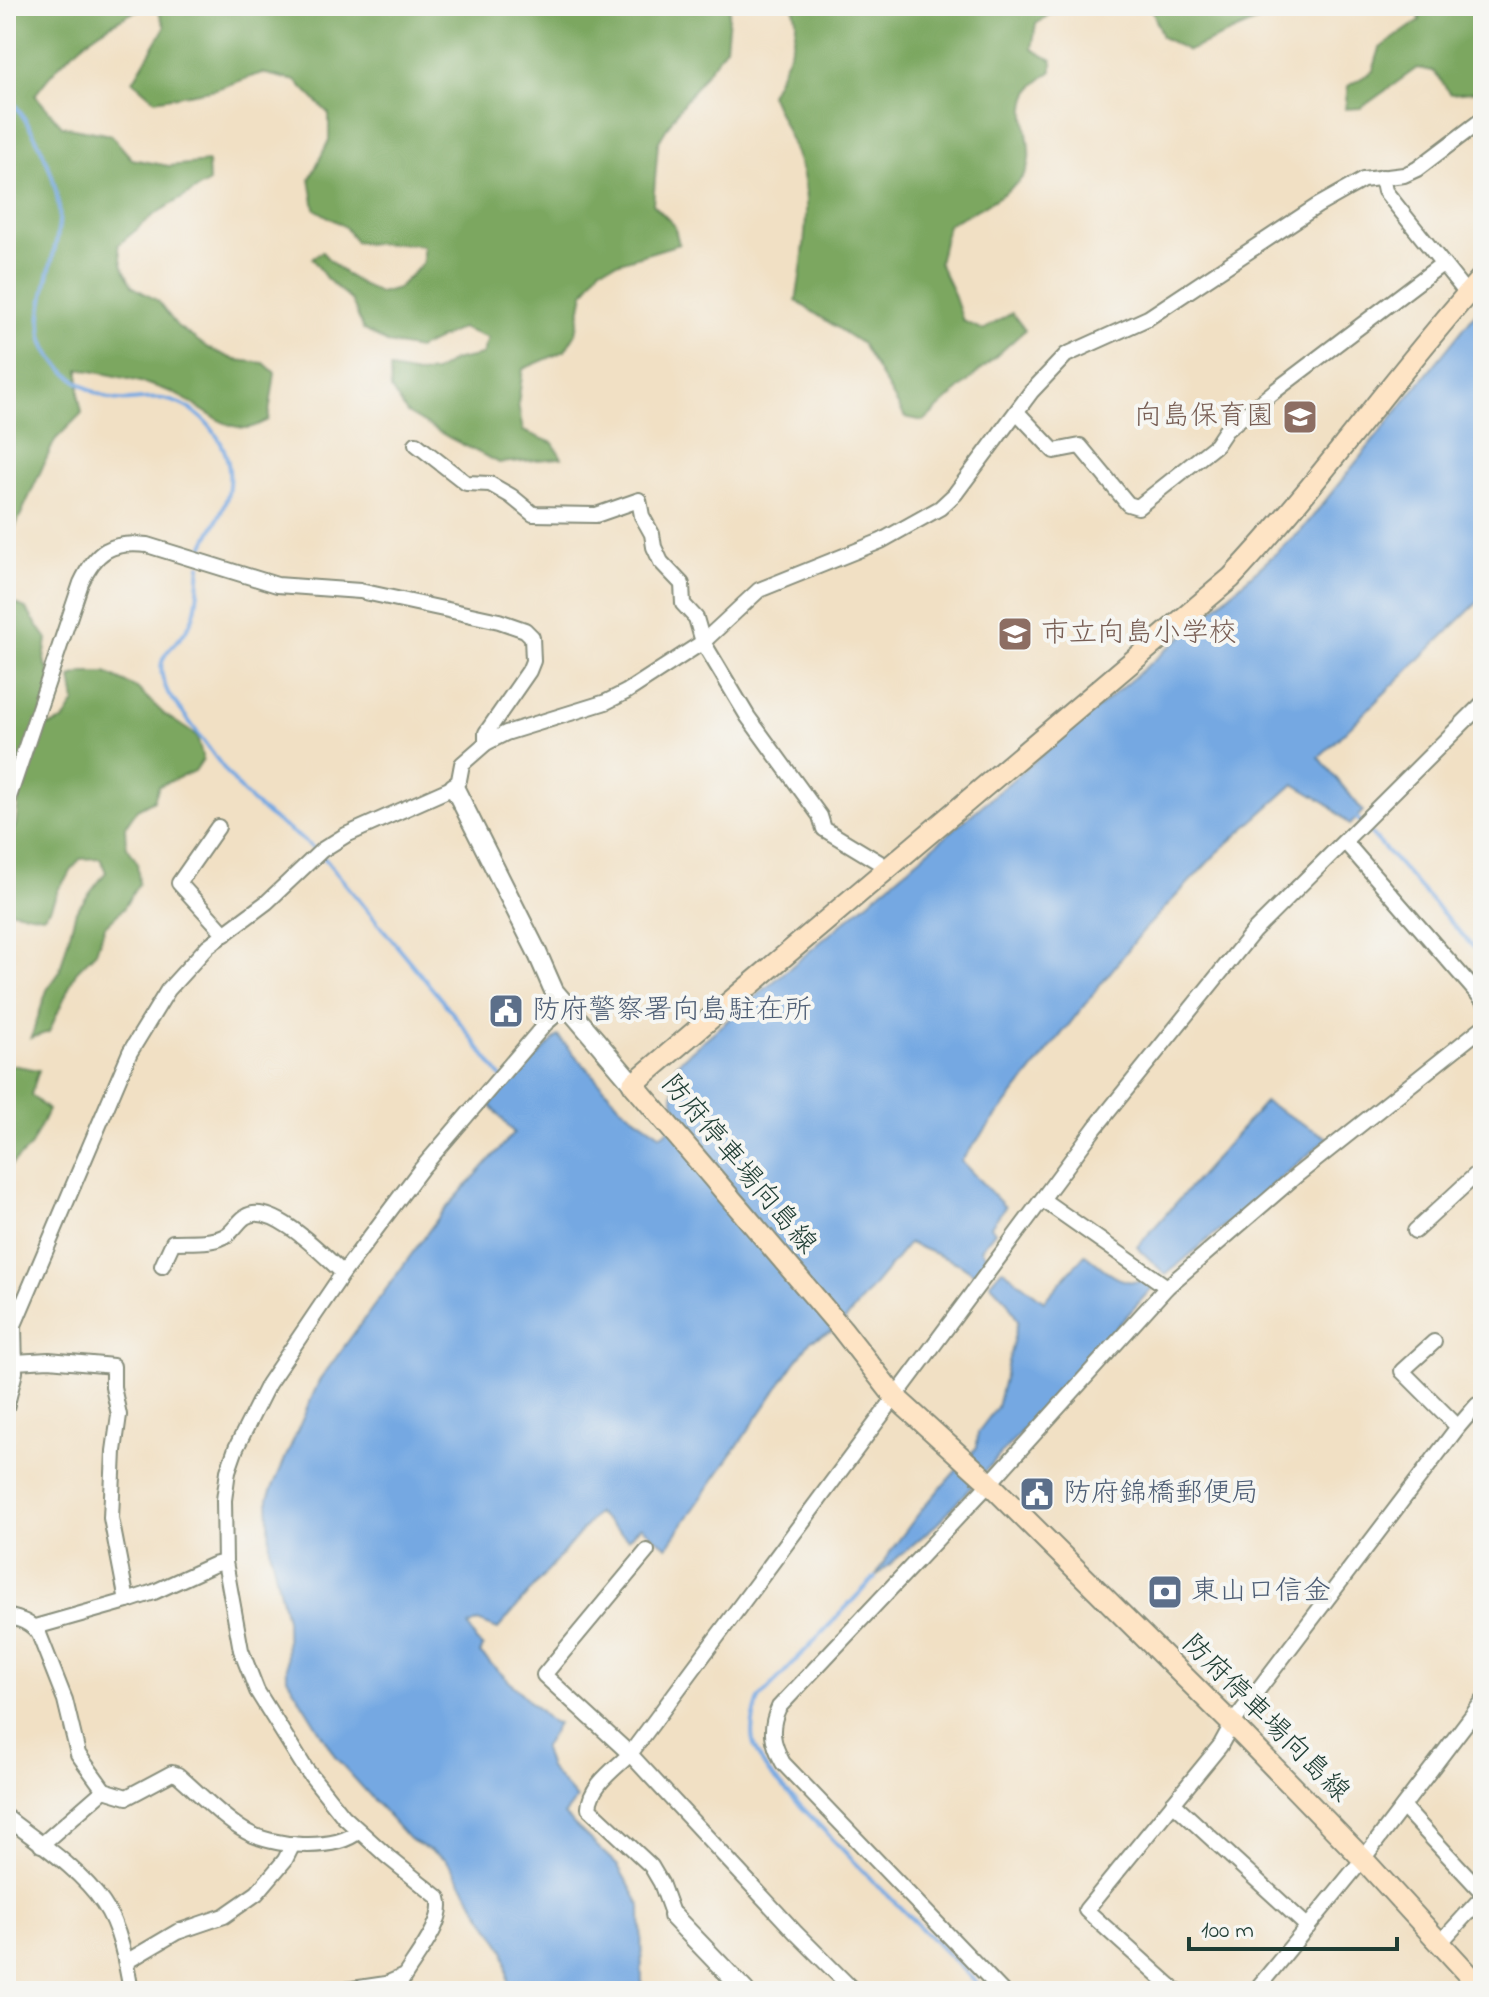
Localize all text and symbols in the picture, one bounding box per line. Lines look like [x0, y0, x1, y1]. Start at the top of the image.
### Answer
place label: 向島保育園 [1134, 397, 1274, 438]
school or university icon: 向島保育園 [1281, 398, 1319, 436]
place label: 市立向島小学校 [1041, 614, 1237, 655]
school or university icon: 市立向島小学校 [996, 615, 1034, 653]
place label: 防府警察署向島駐在所 [532, 991, 812, 1032]
public building icon: 防府警察署向島駐在所 [487, 992, 525, 1030]
street label: 防府停車場向島線 [650, 1066, 826, 1264]
place label: 防府錦橋郵便局 [1063, 1474, 1259, 1515]
public building icon: 防府錦橋郵便局 [1018, 1475, 1056, 1513]
place label: 東山口信金 [1191, 1572, 1331, 1613]
bank icon: 東山口信金 [1146, 1573, 1184, 1611]
street label: 防府停車場向島線 [1171, 1625, 1359, 1813]
scale bar [1189, 1901, 1397, 1951]
text: 100 m [1201, 1914, 1254, 1949]

